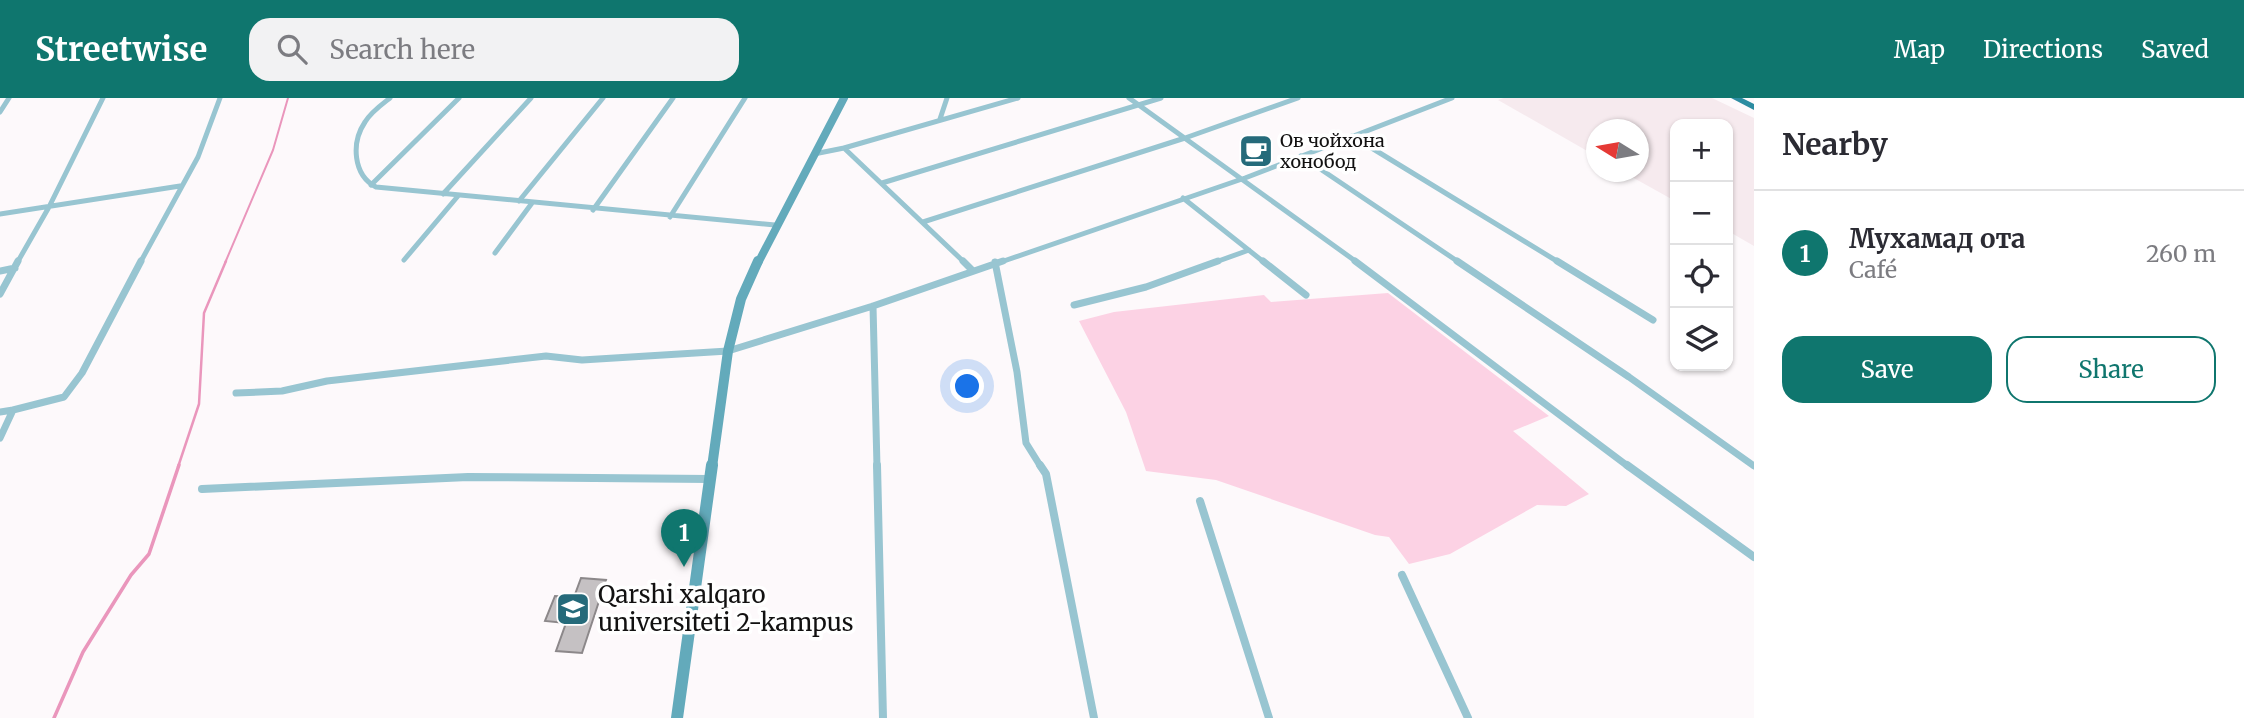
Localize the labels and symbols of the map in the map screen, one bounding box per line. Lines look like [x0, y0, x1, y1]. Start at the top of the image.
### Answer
north arrow [1586, 119, 1649, 182]
place label: Ов чойхона хонобод [1280, 129, 1385, 173]
cafe icon: Ов чойхона хонобод [1237, 132, 1275, 170]
your location [950, 369, 984, 403]
pin: 1 [661, 509, 707, 567]
place label: Qarshi xalqaro universiteti 2-kampus [598, 579, 853, 638]
school or university icon: Qarshi xalqaro universiteti 2-kampus [554, 590, 592, 628]

